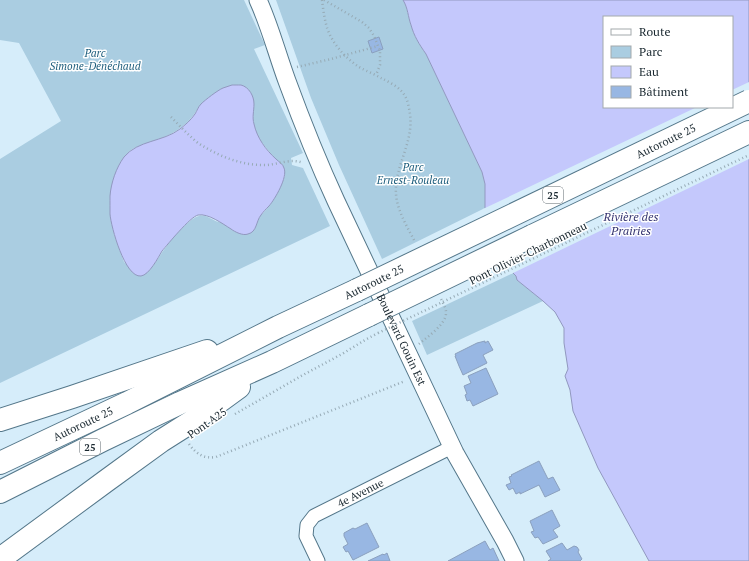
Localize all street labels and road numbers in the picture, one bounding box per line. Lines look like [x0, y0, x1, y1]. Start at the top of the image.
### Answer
street label: Autoroute 25 [634, 121, 698, 161]
road number: 25 [543, 187, 563, 203]
street label: Pont Olivier-Charbonneau [467, 218, 590, 288]
street label: Autoroute 25 [342, 261, 406, 302]
street label: Boulevard Gouin Est [374, 291, 429, 388]
street label: Autoroute 25 [51, 403, 116, 444]
street label: Pont A25 [185, 404, 229, 442]
road number: 25 [80, 439, 100, 455]
street label: 4e Avenue [335, 475, 386, 510]

